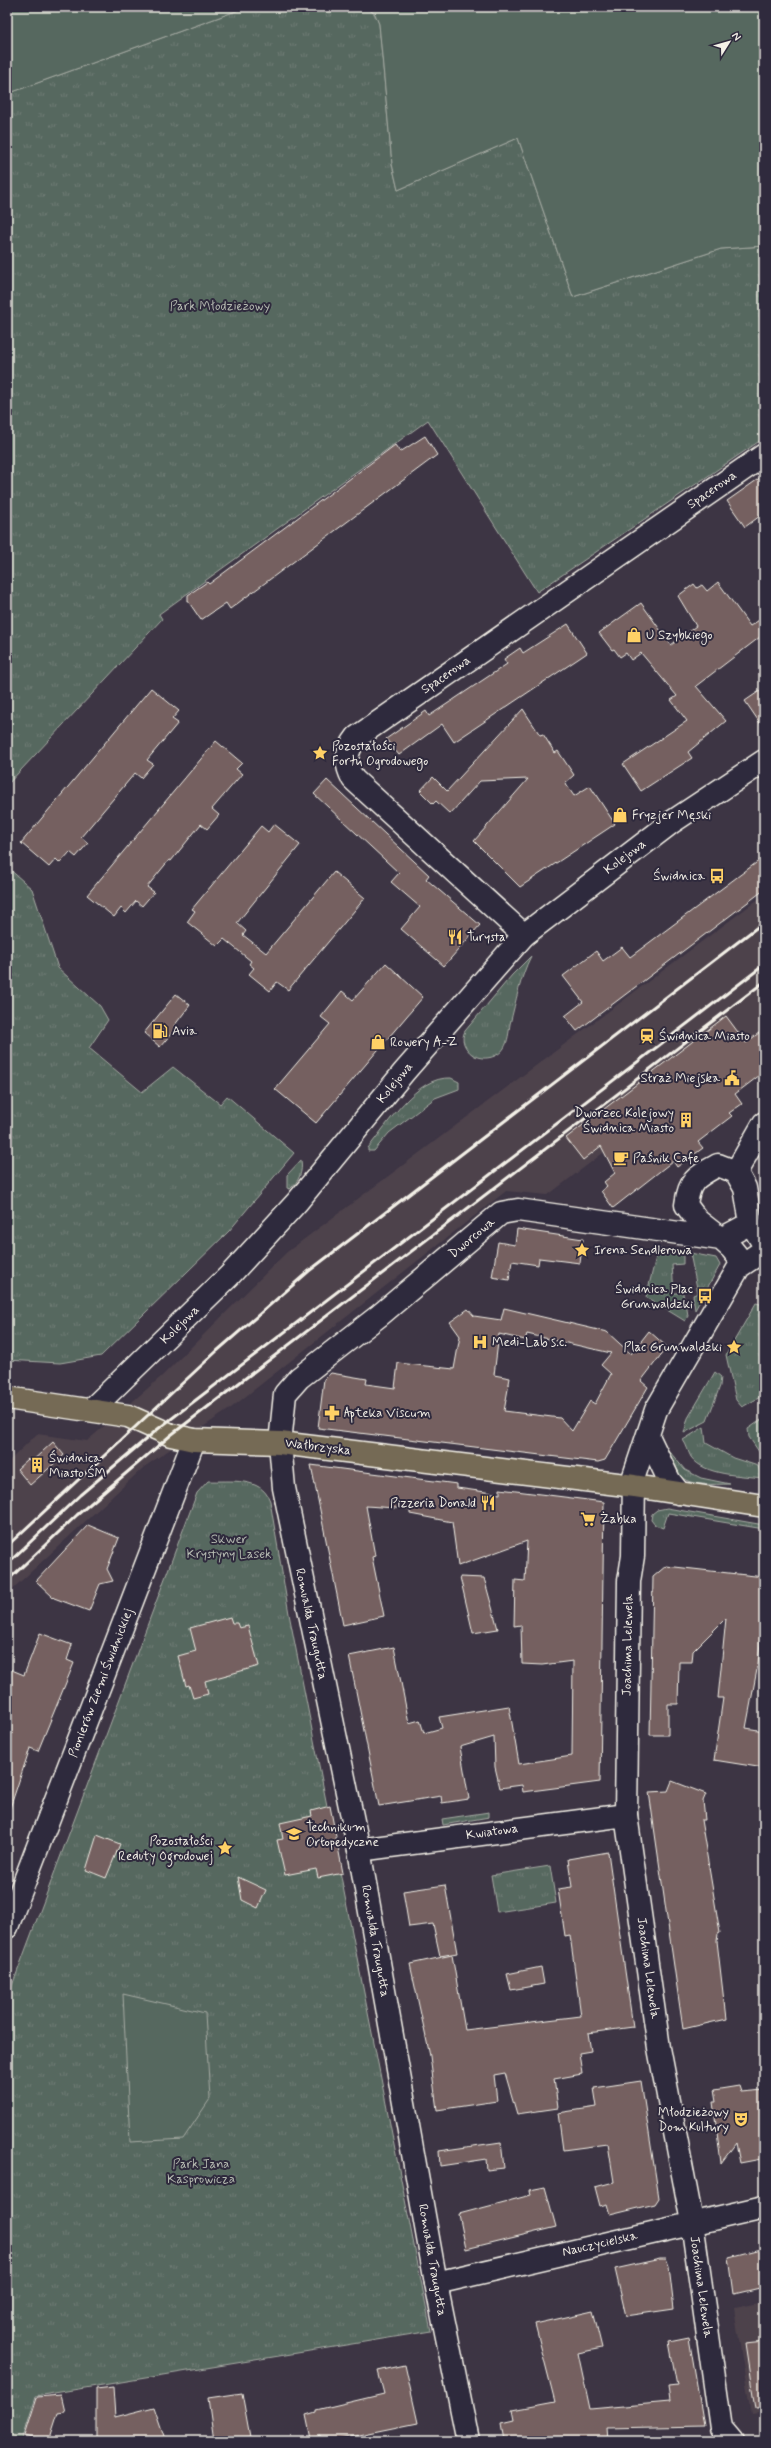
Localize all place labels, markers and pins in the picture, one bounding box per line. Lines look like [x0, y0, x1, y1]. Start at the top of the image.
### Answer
shop icon: U Szybkiego [625, 626, 643, 644]
place label: U Szybkiego [646, 627, 712, 645]
place label: Pozostałości Fortu Ogrodowego [332, 738, 428, 771]
place icon: Pozostałości Fortu Ogrodowego [311, 744, 329, 762]
shop icon: Fryzjer Męski [611, 806, 629, 824]
place label: Fryzjer Męski [632, 807, 711, 824]
place label: Świdnica [653, 867, 705, 885]
bus stop icon: Świdnica [708, 867, 726, 885]
restaurant icon: Turysta [446, 928, 464, 946]
place label: Turysta [467, 929, 506, 946]
fuel station icon: Avia [151, 1022, 169, 1040]
place label: Avia [172, 1023, 197, 1040]
station icon: Świdnica Miasto [638, 1027, 656, 1045]
place label: Świdnica Miasto [659, 1027, 750, 1045]
shop icon: Rowery A-Z [369, 1033, 387, 1051]
place label: Rowery A-Z [390, 1034, 457, 1051]
public building icon: Straż Miejska [723, 1069, 741, 1087]
place label: Straż Miejska [640, 1070, 720, 1087]
place label: Dworzec Kolejowy Świdnica Miasto [574, 1105, 674, 1137]
building icon: Dworzec Kolejowy Świdnica Miasto [677, 1111, 695, 1129]
cafe icon: Paśnik Cafe [612, 1149, 630, 1167]
place label: Paśnik Cafe [633, 1150, 699, 1167]
place icon: Irena Sendlerowa [573, 1241, 591, 1259]
place label: Irena Sendlerowa [594, 1242, 692, 1259]
place label: Świdnica Plac Grunwaldzki [615, 1280, 693, 1313]
bus stop icon: Świdnica Plac Grunwaldzki [696, 1287, 714, 1305]
hospital icon: Medi-Lab s.c. [471, 1333, 489, 1351]
place label: Medi-Lab s.c. [492, 1334, 567, 1351]
place icon: Plac Grunwaldzki [725, 1338, 743, 1356]
place label: Plac Grunwaldzki [623, 1339, 722, 1356]
pharmacy icon: Apteka Viscum [323, 1404, 341, 1422]
place label: Apteka Viscum [344, 1405, 431, 1423]
place label: Świdnica Miasto ŚM [49, 1449, 106, 1482]
building icon: Świdnica Miasto ŚM [28, 1456, 46, 1474]
restaurant icon: Pizzeria Donald [479, 1494, 497, 1512]
place label: Pizzeria Donald [390, 1495, 476, 1512]
supermarket icon: Żabka [579, 1510, 597, 1528]
place label: Żabka [600, 1511, 637, 1528]
place label: Technikum Ortopedyczne [306, 1819, 379, 1851]
school or university icon: Technikum Ortopedyczne [285, 1825, 303, 1843]
place label: Pozostałości Reduty Ogrodowej [118, 1833, 213, 1867]
place icon: Pozostałości Reduty Ogrodowej [216, 1839, 234, 1857]
place label: Młodzieżowy Dom Kultury [658, 2104, 729, 2136]
theatre icon: Młodzieżowy Dom Kultury [732, 2110, 750, 2128]

